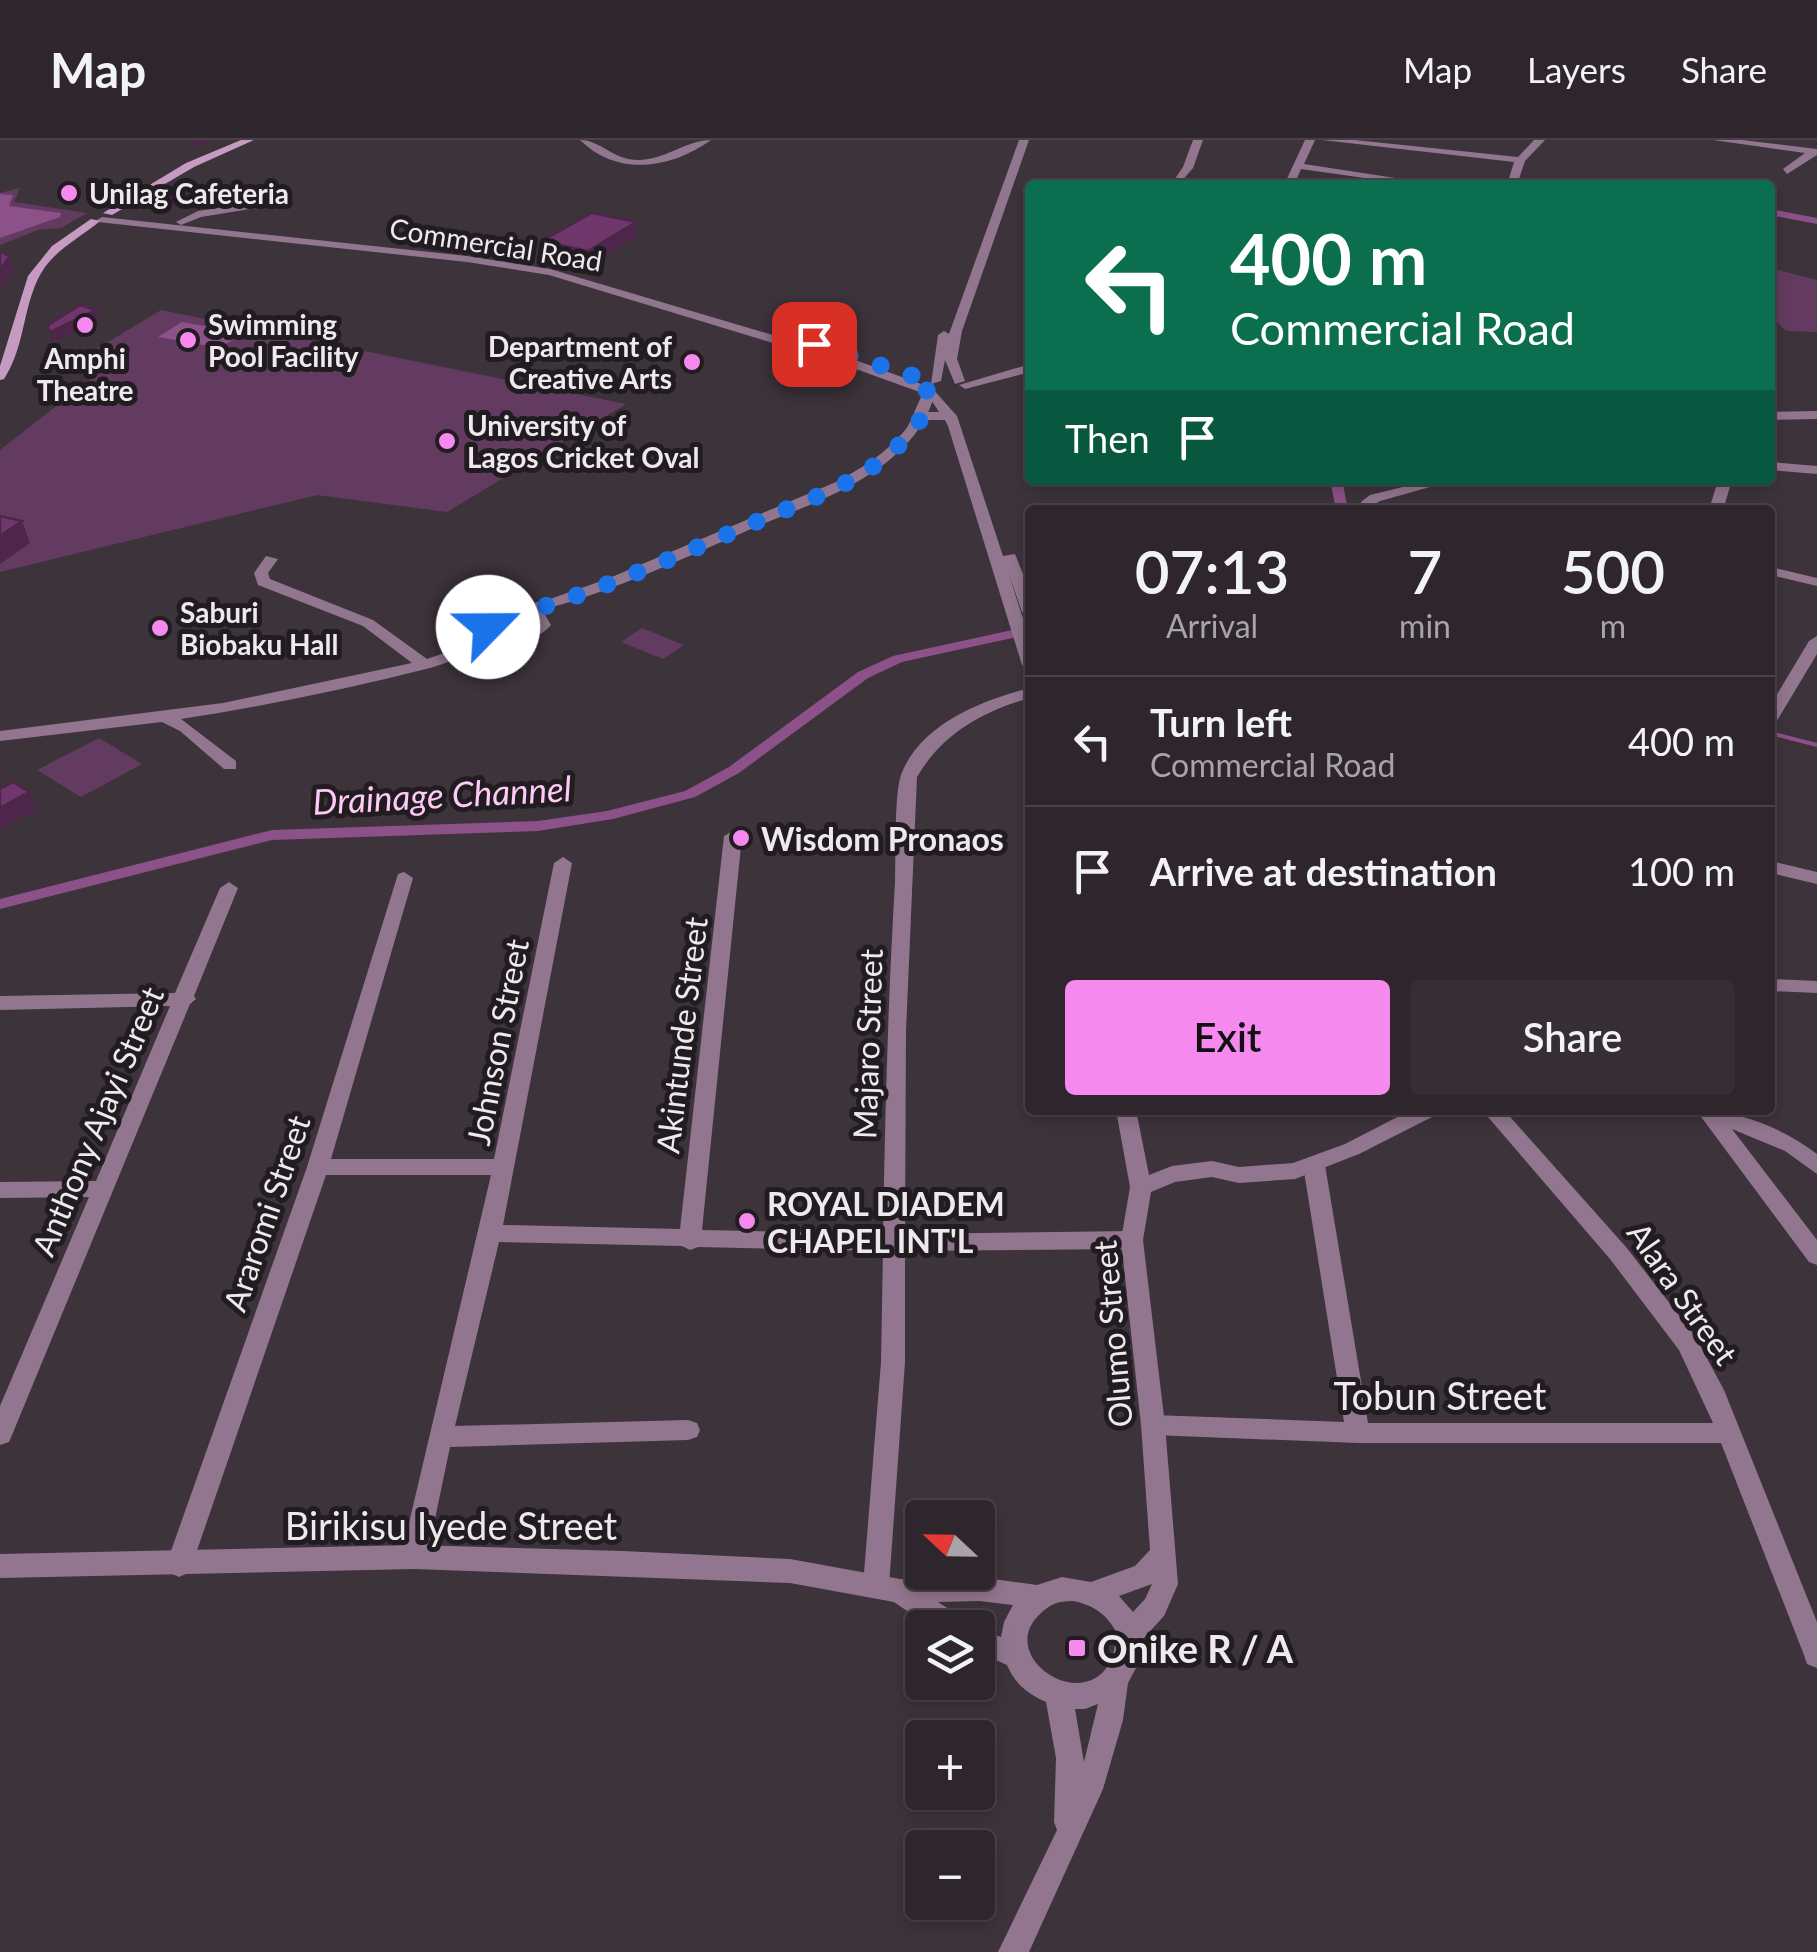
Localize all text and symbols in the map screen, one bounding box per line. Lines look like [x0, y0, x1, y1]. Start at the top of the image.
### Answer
text: Map [50, 41, 146, 98]
text: Map [1403, 48, 1472, 90]
text: Layers [1527, 48, 1626, 90]
text: Share [1681, 48, 1767, 90]
place label: Unilag Cafeteria [89, 176, 289, 210]
marker: Unilag Cafeteria [58, 182, 80, 204]
street label: Commercial Road [387, 210, 605, 278]
text: 400 m [1230, 216, 1427, 300]
icon: left [1065, 220, 1195, 350]
text: Commercial Road [1230, 301, 1575, 355]
pin [772, 302, 857, 387]
place label: Swimming Pool Facility [208, 307, 359, 373]
marker: Amphi Theatre [74, 314, 96, 336]
icon: arrive [787, 317, 842, 372]
marker: Swimming Pool Facility [177, 329, 199, 351]
place label: Department of Creative Arts [488, 329, 672, 395]
place label: Amphi Theatre [37, 341, 133, 407]
marker: Department of Creative Arts [681, 351, 703, 373]
place label: University of Lagos Cricket Oval [467, 408, 699, 474]
icon: arrive [1170, 410, 1225, 465]
text: Then [1065, 415, 1150, 461]
marker: University of Lagos Cricket Oval [436, 430, 458, 452]
text: 07:13 [1135, 535, 1289, 607]
text: 7 [1408, 535, 1442, 607]
text: 500 [1561, 535, 1665, 607]
position arrow [436, 575, 540, 679]
place label: Saburi Biobaku Hall [180, 595, 338, 661]
text: Arrival [1166, 606, 1258, 645]
text: min [1399, 606, 1451, 645]
text: m [1600, 606, 1626, 645]
marker: Saburi Biobaku Hall [149, 617, 171, 639]
text: Turn left [1150, 699, 1292, 745]
icon: left [1065, 714, 1120, 769]
text: 400 m [1628, 718, 1735, 764]
text: Commercial Road [1150, 745, 1395, 784]
water label: Drainage Channel [311, 766, 573, 822]
place label: Wisdom Pronaos [761, 819, 1004, 858]
marker: Wisdom Pronaos [730, 827, 752, 849]
icon: arrive [1065, 844, 1120, 899]
text: Arrive at destination [1150, 848, 1497, 894]
text: 100 m [1628, 848, 1735, 894]
street label: Akintunde Street [647, 914, 715, 1155]
street label: Johnson Street [458, 935, 536, 1148]
street label: Majaro Street [844, 948, 890, 1140]
street label: Anthony Ajayi Street [23, 980, 172, 1261]
button: Exit [1065, 980, 1390, 1095]
button: Share [1410, 980, 1735, 1095]
street label: Araromi Street [214, 1109, 318, 1316]
place label: ROYAL DIADEM CHAPEL INT'L [767, 1184, 1005, 1260]
marker: ROYAL DIADEM CHAPEL INT'L [736, 1210, 758, 1232]
street label: Alara Street [1620, 1214, 1747, 1372]
street label: Olumo Street [1084, 1238, 1140, 1429]
street label: Tobun Street [1334, 1372, 1547, 1418]
north arrow [905, 1500, 995, 1590]
map controls [905, 1500, 995, 1920]
street label: Birikisu Iyede Street [285, 1502, 618, 1548]
button: layers [905, 1610, 995, 1700]
place label: Onike R / A [1097, 1625, 1294, 1671]
marker: Onike R / A [1066, 1637, 1088, 1659]
button: + [905, 1720, 995, 1810]
button: − [905, 1830, 995, 1920]

